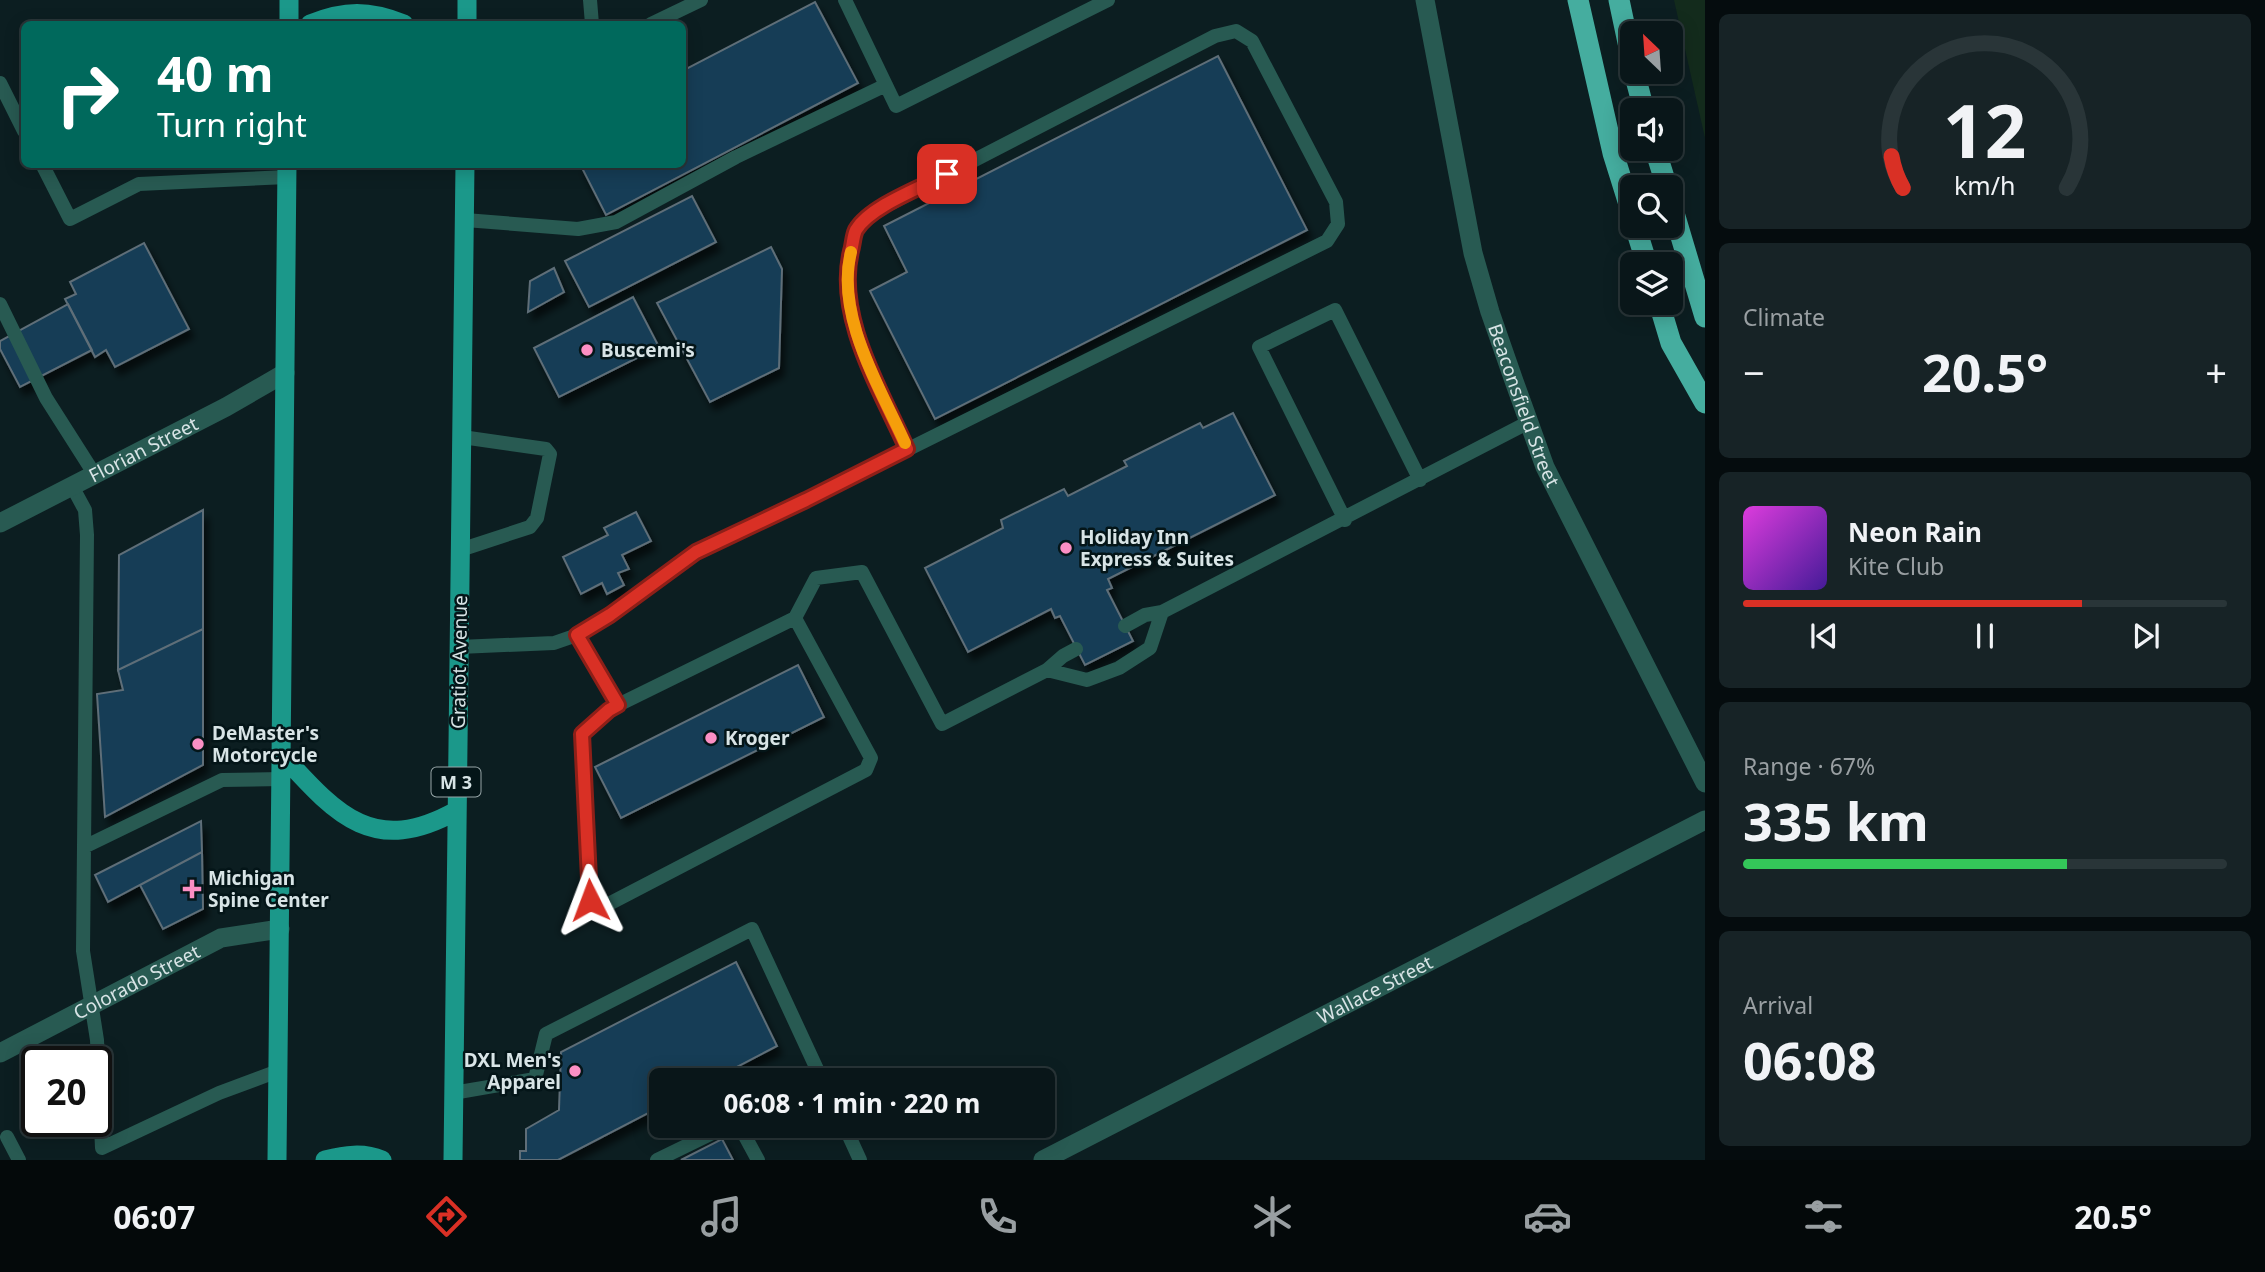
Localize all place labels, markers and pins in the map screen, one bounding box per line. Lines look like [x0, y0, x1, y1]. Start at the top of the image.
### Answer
pin [917, 144, 977, 204]
place label: Buscemi's [601, 337, 695, 363]
marker: Buscemi's [579, 342, 595, 358]
place label: Holiday Inn Express & Suites [1080, 524, 1234, 572]
marker: Holiday Inn Express & Suites [1058, 540, 1074, 556]
place label: DeMaster's Motorcycle [212, 720, 319, 768]
place label: Kroger [725, 725, 790, 751]
marker: Kroger [703, 730, 719, 746]
marker: DeMaster's Motorcycle [190, 736, 206, 752]
place label: Michigan Spine Center [208, 865, 329, 913]
marker: Michigan Spine Center [182, 879, 202, 899]
place label: DXL Men's Apparel [464, 1047, 561, 1095]
marker: DXL Men's Apparel [567, 1063, 583, 1079]

